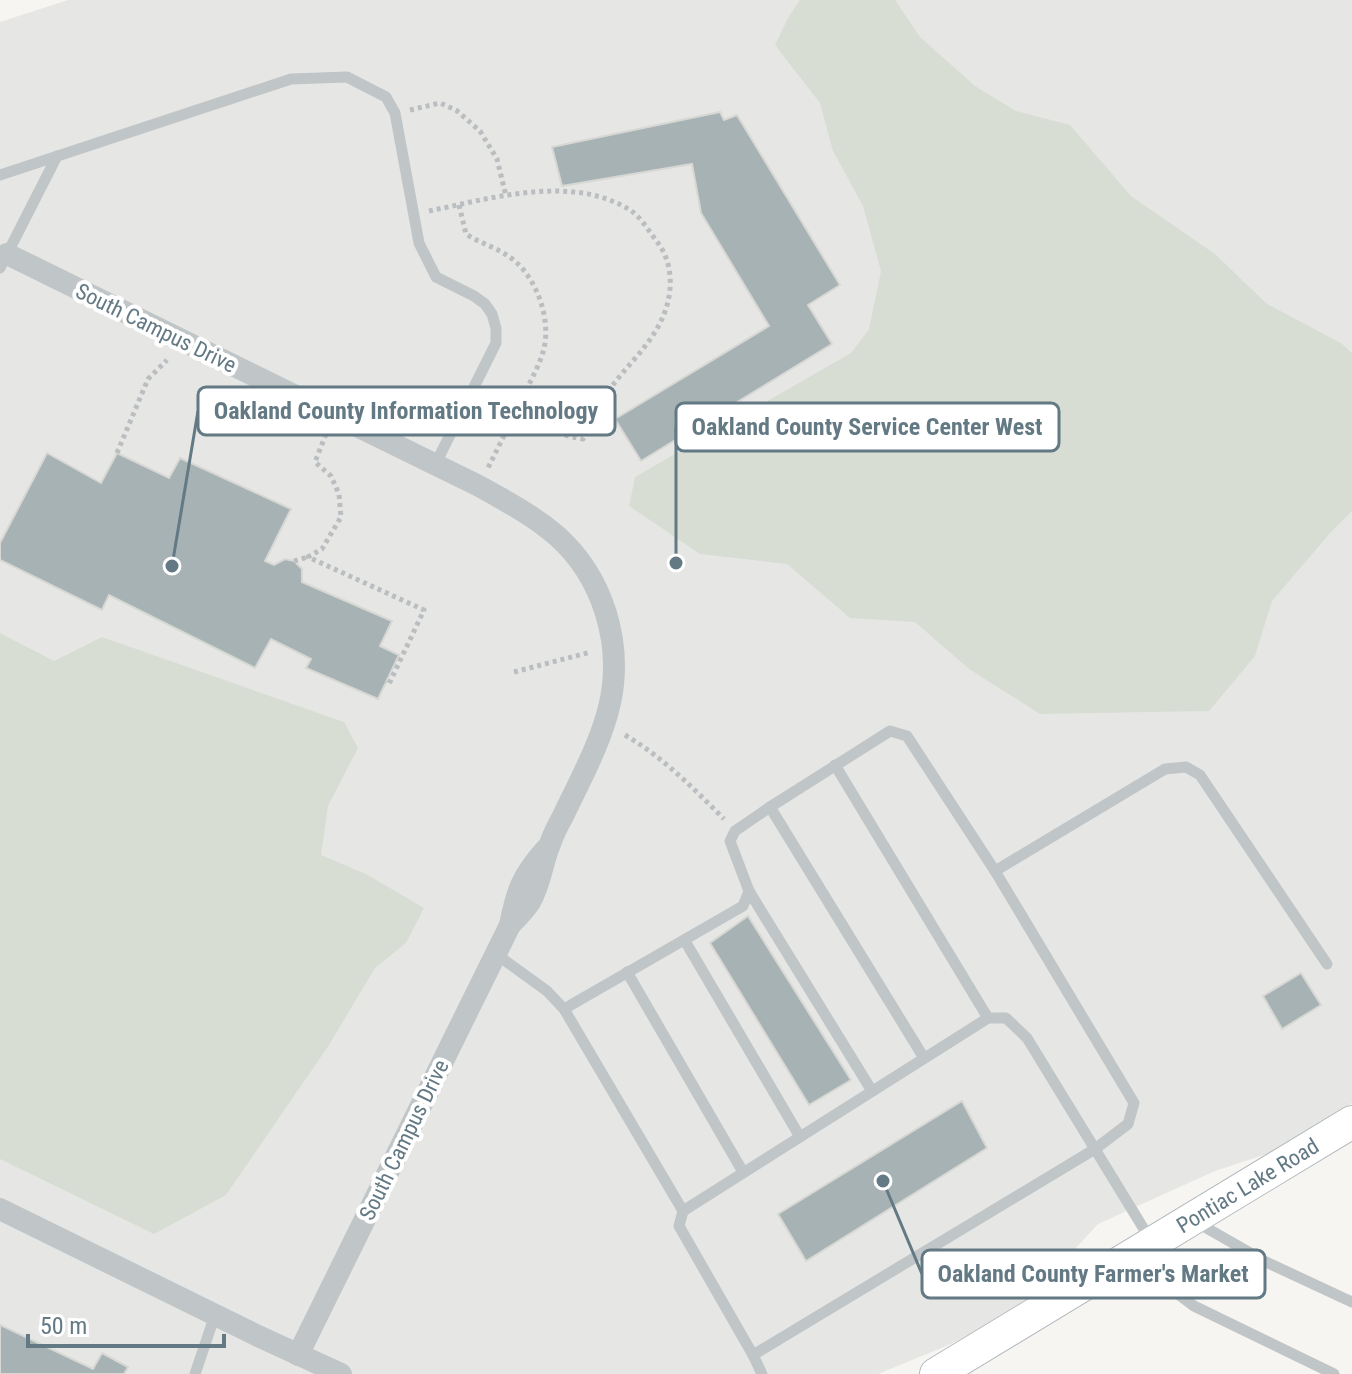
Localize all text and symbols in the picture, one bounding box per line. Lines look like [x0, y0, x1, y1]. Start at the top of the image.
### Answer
street label: South Campus Drive [72, 278, 240, 378]
callout: Oakland County Information Technology [198, 387, 615, 435]
text: Oakland County Information Technology [214, 397, 599, 425]
callout: Oakland County Service Center West [676, 403, 1059, 451]
text: Oakland County Service Center West [692, 413, 1042, 441]
street label: South Campus Drive [354, 1056, 454, 1224]
street label: Pontiac Lake Road [1172, 1133, 1323, 1238]
callout: Oakland County Farmer's Market [922, 1250, 1265, 1298]
text: Oakland County Farmer's Market [937, 1260, 1249, 1288]
scale bar [28, 1298, 224, 1348]
text: 50 m [40, 1312, 87, 1340]

